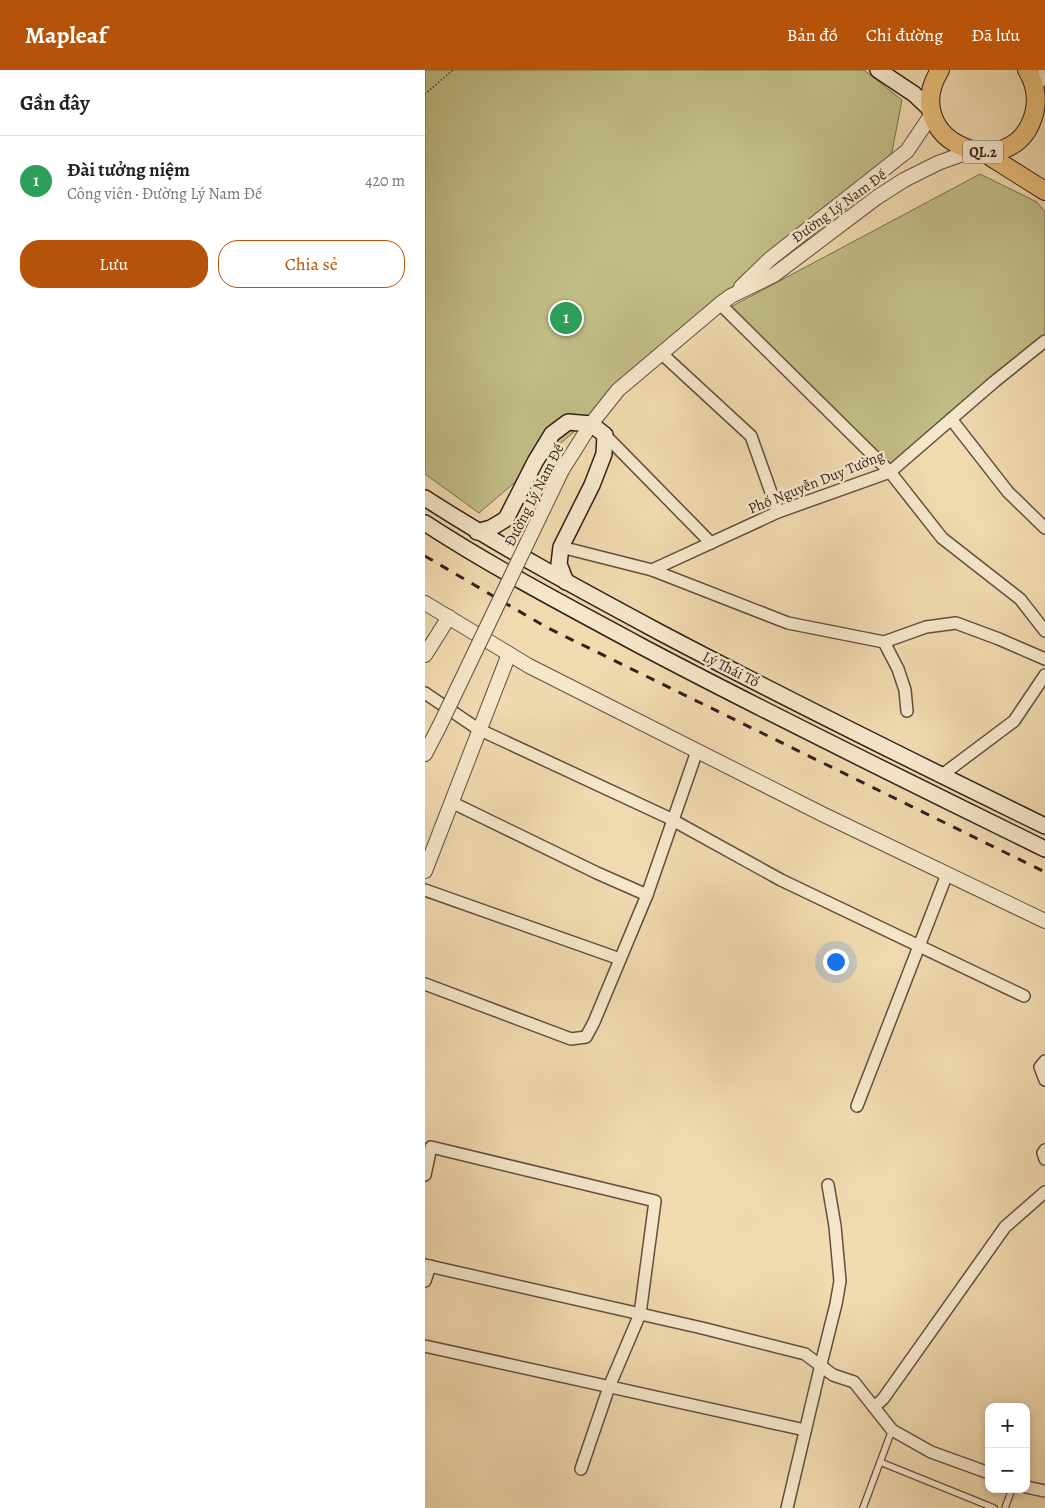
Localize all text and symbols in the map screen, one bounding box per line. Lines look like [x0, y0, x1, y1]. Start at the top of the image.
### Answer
text: Mapleaf [25, 19, 107, 51]
text: Bản đồ [787, 23, 838, 47]
text: Chỉ đường [866, 23, 943, 47]
text: Đã lưu [971, 23, 1020, 47]
text: Gần đây [20, 89, 90, 117]
road number: QL.2 [963, 140, 1003, 164]
text: Đài tưởng niệm [67, 157, 190, 183]
street label: Đường Lý Nam Đế [787, 165, 891, 247]
text: 1 [33, 170, 39, 192]
text: 420 m [365, 170, 405, 192]
text: Công viên · Đường Lý Nam Đế [67, 183, 262, 205]
button: Lưu [20, 240, 208, 288]
button: Chia sẻ [218, 240, 405, 288]
pin: 1 [550, 299, 582, 337]
street label: Đường Lý Nam Đế [499, 440, 569, 550]
street label: Phố Nguyễn Duy Tường [745, 445, 887, 518]
street label: Lý Thái Tổ [699, 646, 763, 692]
your location [823, 949, 849, 975]
map controls [985, 1403, 1030, 1493]
button: + [985, 1403, 1030, 1448]
button: − [985, 1448, 1030, 1493]

